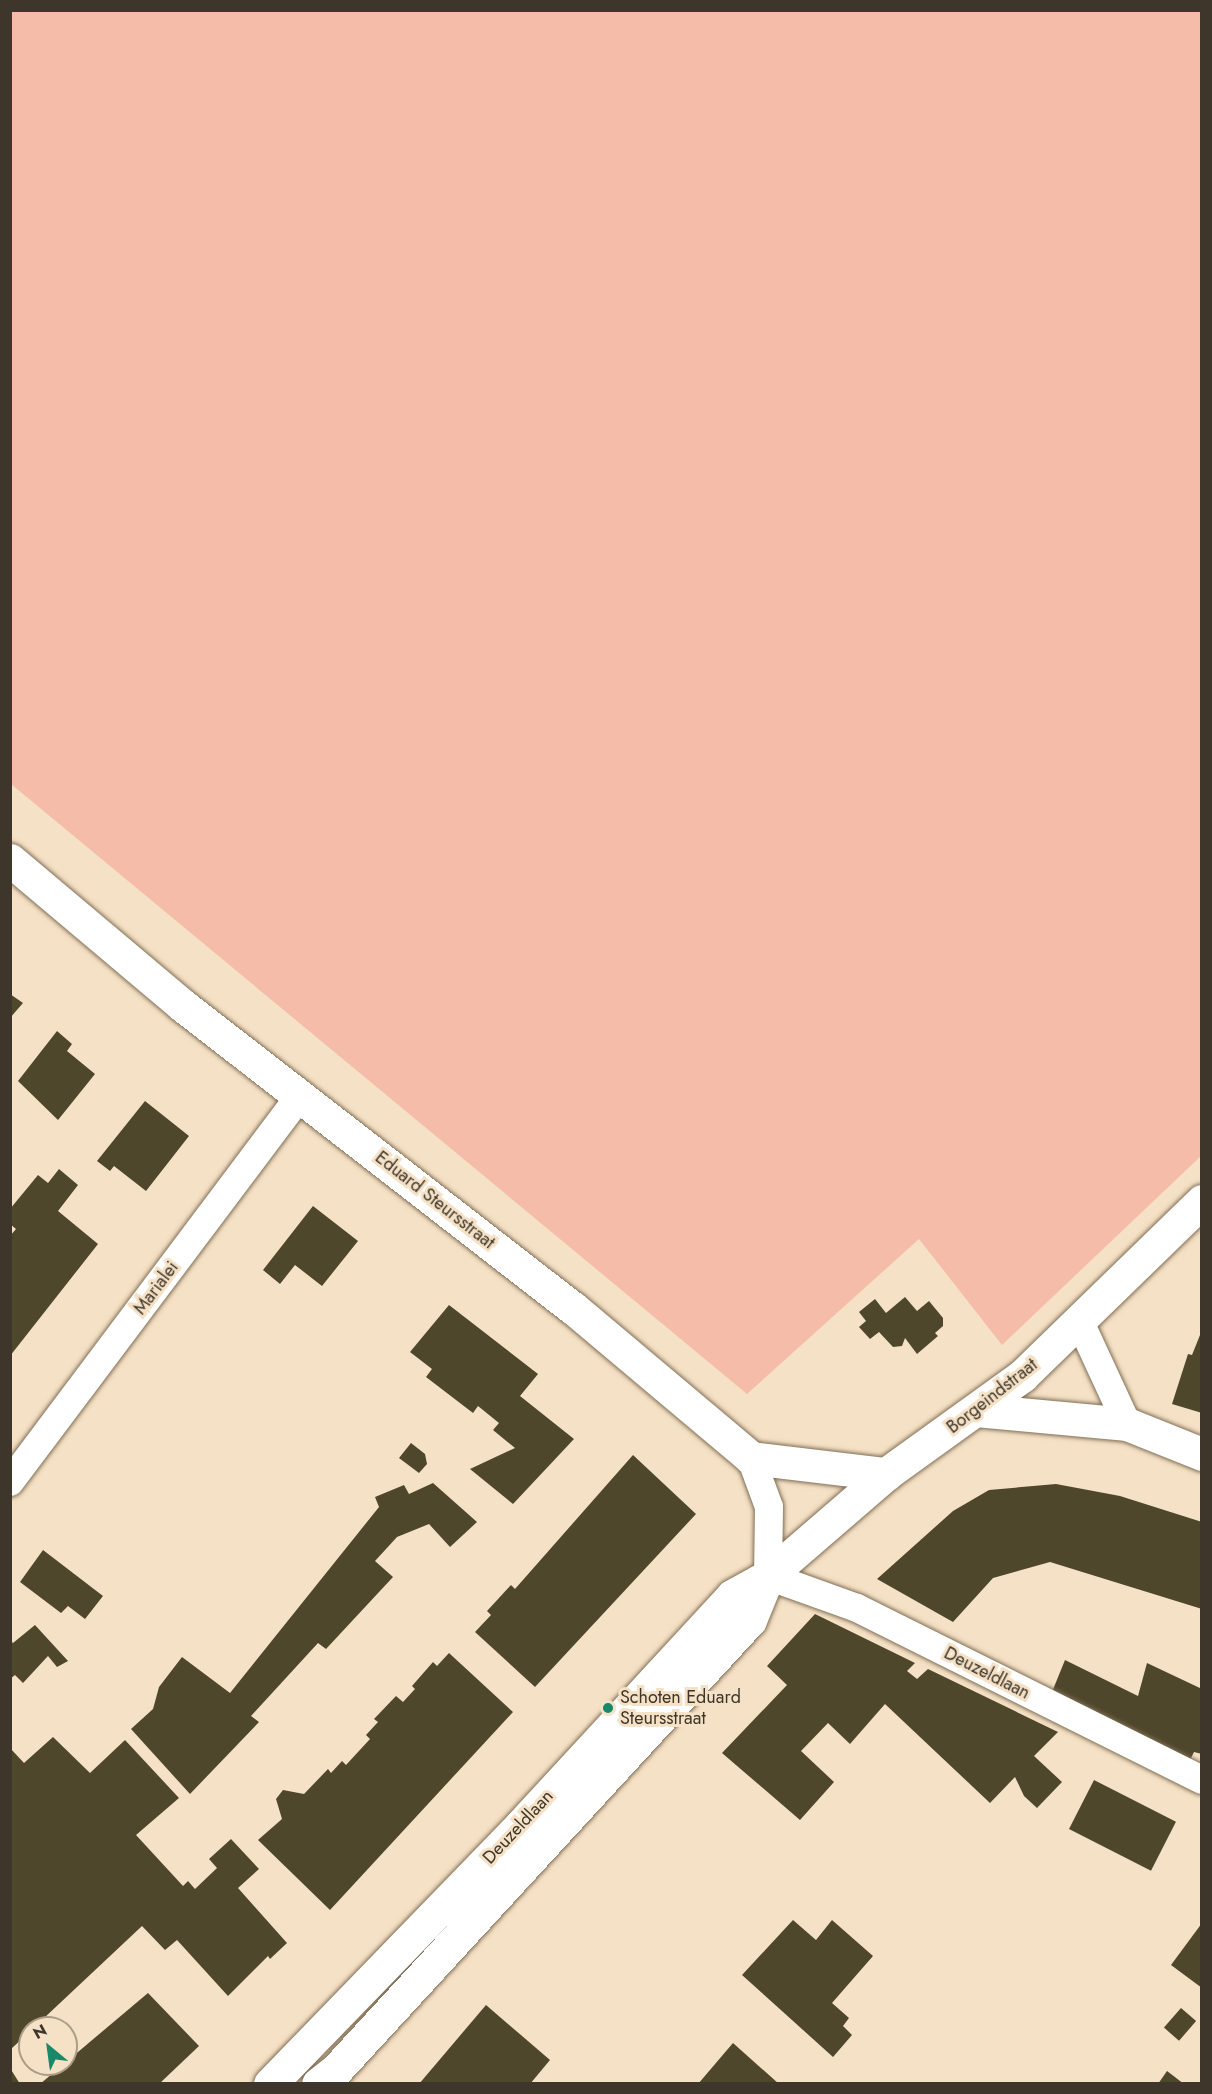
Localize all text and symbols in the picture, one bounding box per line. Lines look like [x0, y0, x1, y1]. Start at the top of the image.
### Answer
street label: Eduard Steursstraat [371, 1147, 499, 1253]
street label: Marialei [129, 1257, 183, 1319]
street label: Borgeindstraat [942, 1354, 1042, 1438]
street label: Deuzeldlaan [940, 1642, 1034, 1704]
place label: Schoten Eduard Steursstraat [620, 1687, 741, 1730]
marker: Schoten Eduard Steursstraat [601, 1701, 615, 1715]
street label: Deuzeldlaan [478, 1785, 558, 1869]
north arrow [18, 2016, 78, 2076]
text: N [29, 2018, 51, 2045]

